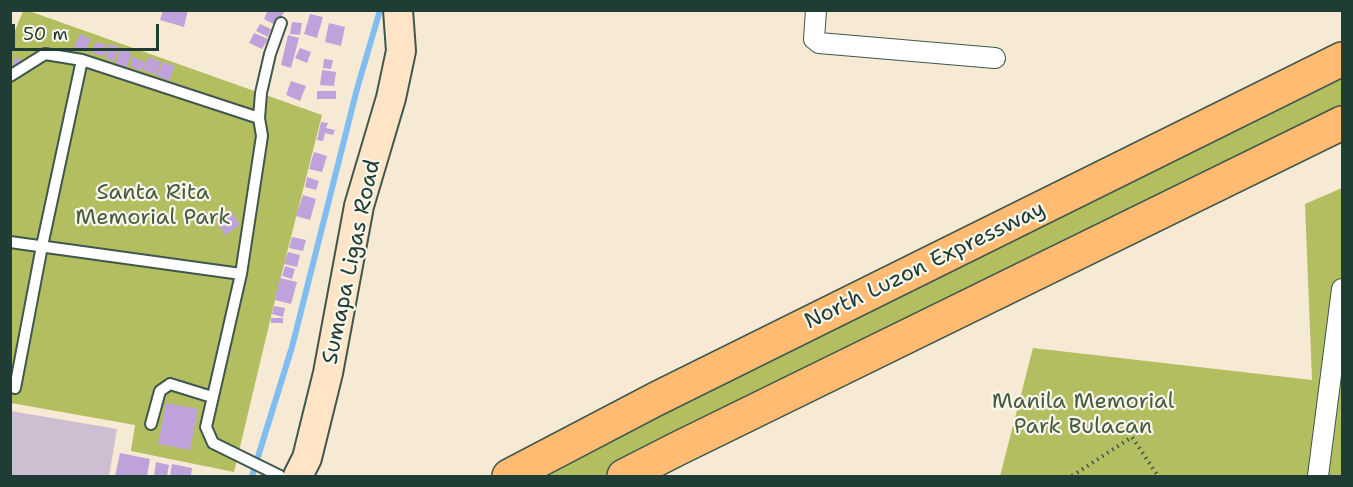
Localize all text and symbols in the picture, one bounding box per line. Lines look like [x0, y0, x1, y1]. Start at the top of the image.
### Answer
scale bar [15, 12, 162, 50]
text: 50 m [23, 22, 68, 46]
street label: Sumapa Ligas Road [317, 157, 387, 367]
park label: Santa Rita Memorial Park [75, 180, 231, 231]
street label: North Luzon Expressway [800, 196, 1050, 336]
park label: Manila Memorial Park Bulacan [992, 389, 1174, 440]

